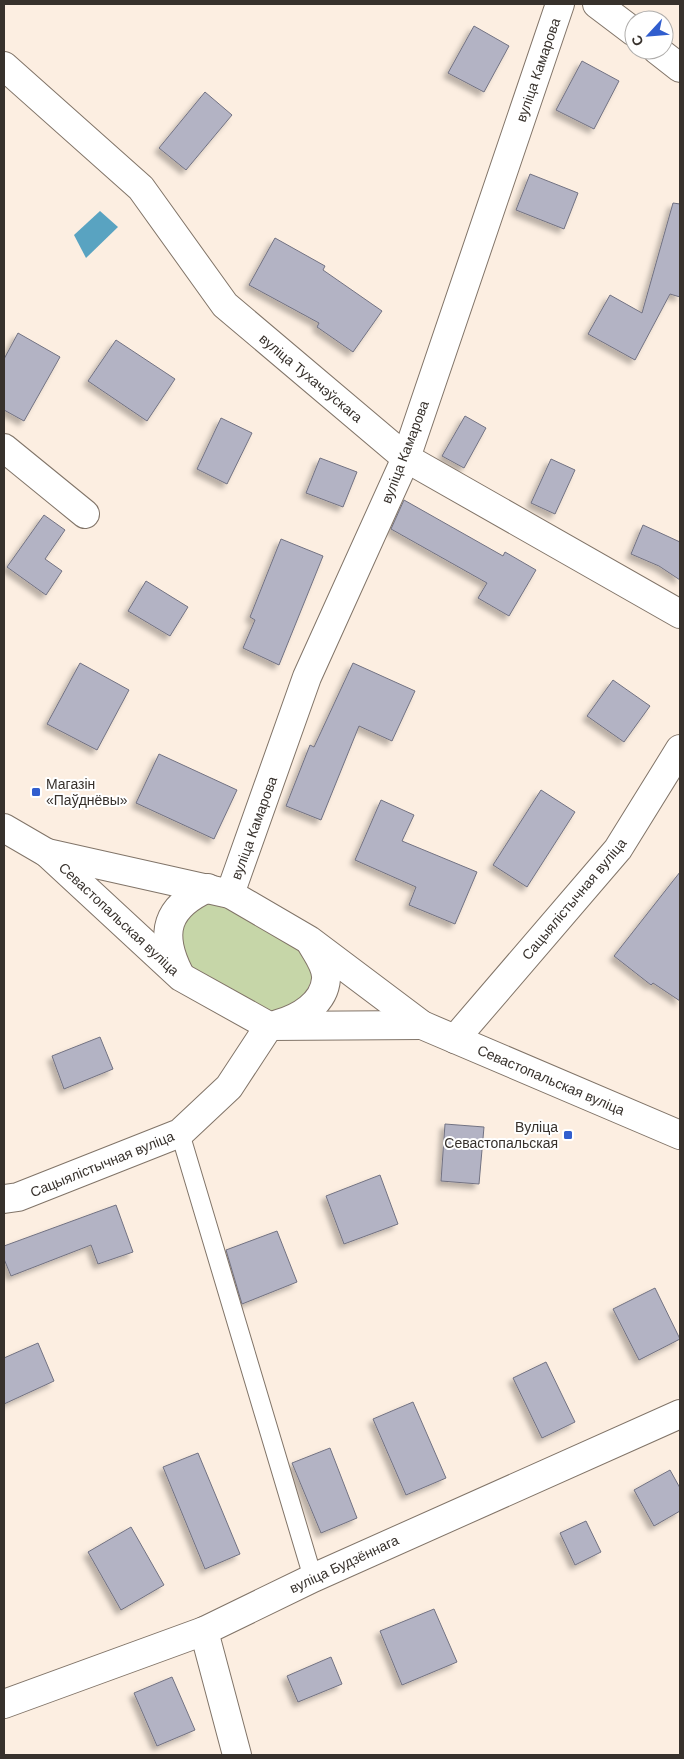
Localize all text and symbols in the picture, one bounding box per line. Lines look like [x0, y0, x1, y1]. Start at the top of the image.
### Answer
north arrow [624, 10, 674, 60]
street label: вуліца Камарова [513, 16, 563, 124]
text: С [628, 33, 647, 49]
street label: вуліца Тухачэўскага [256, 330, 366, 426]
street label: вуліца Камарова [378, 398, 432, 506]
street label: вуліца Камарова [228, 774, 280, 882]
place label: Магазін «Паўднёвы» [46, 776, 128, 808]
marker: Магазін «Паўднёвы» [30, 786, 42, 798]
street label: Сацыялістычная вуліца [518, 835, 630, 963]
street label: Севастопальская вуліца [56, 859, 183, 979]
street label: Севастопальская вуліца [475, 1042, 627, 1118]
place label: Вуліца Севастопальская [444, 1119, 558, 1151]
street label: Сацыялістычная вуліца [28, 1128, 176, 1200]
marker: Вуліца Севастопальская [562, 1129, 574, 1141]
street label: вуліца Будзённага [287, 1532, 401, 1596]

